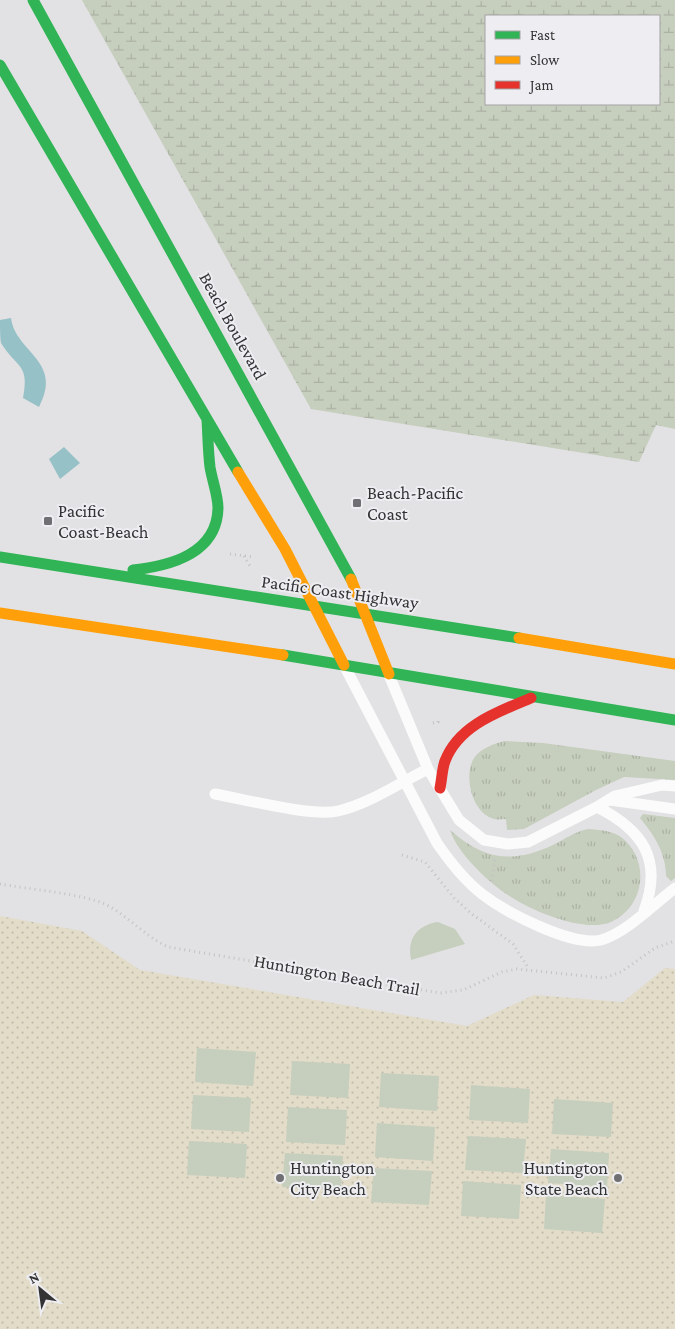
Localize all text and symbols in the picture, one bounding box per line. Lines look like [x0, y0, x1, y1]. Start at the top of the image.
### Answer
legend [485, 15, 660, 105]
text: Fast [530, 27, 556, 43]
text: Slow [530, 52, 560, 68]
text: Jam [528, 77, 553, 94]
street label: Beach Boulevard [195, 269, 271, 384]
place label: Beach-Pacific Coast [367, 483, 464, 524]
marker: Beach-Pacific Coast [351, 497, 363, 509]
place label: Pacific Coast-Beach [58, 501, 149, 542]
marker: Pacific Coast-Beach [42, 515, 54, 527]
street label: Pacific Coast Highway [260, 571, 421, 613]
street label: Huntington Beach Trail [253, 951, 422, 999]
place label: Huntington City Beach [290, 1158, 375, 1199]
place label: Huntington State Beach [524, 1158, 608, 1199]
marker: Huntington City Beach [274, 1172, 286, 1184]
marker: Huntington State Beach [612, 1172, 624, 1184]
north arrow [15, 1264, 65, 1314]
text: N [26, 1268, 42, 1287]

